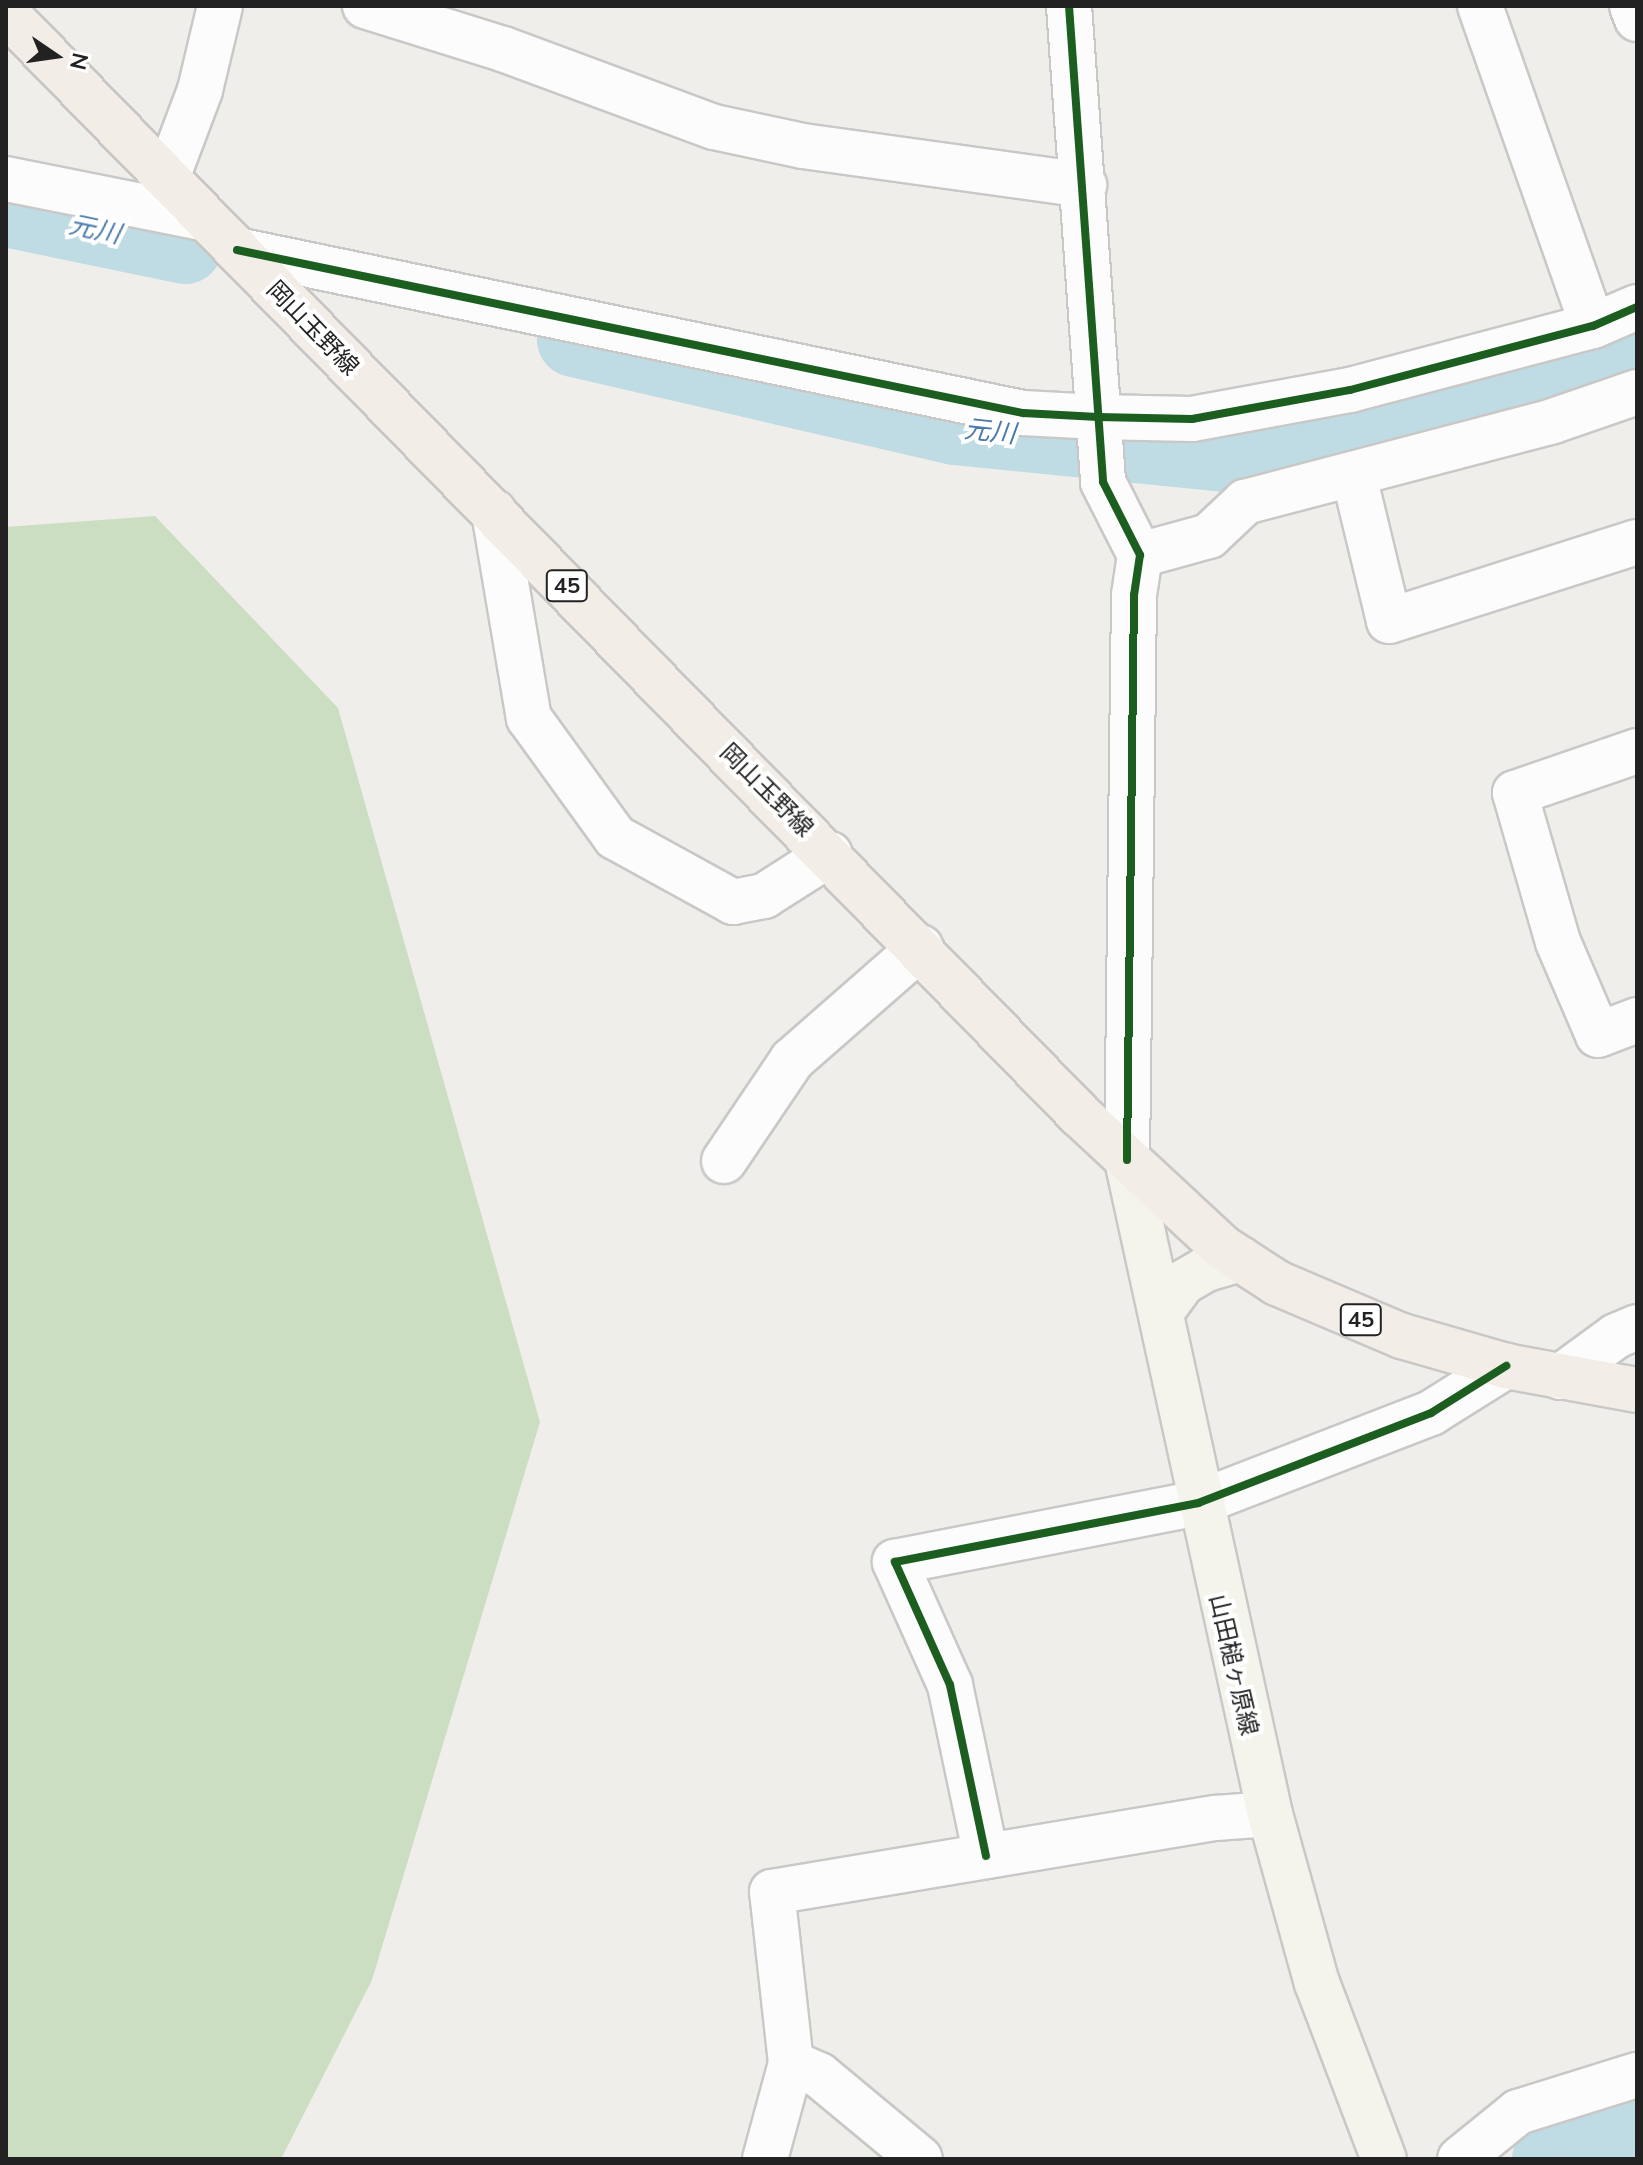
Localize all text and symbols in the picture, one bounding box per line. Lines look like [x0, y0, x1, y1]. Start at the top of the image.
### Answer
north arrow [16, 16, 96, 96]
text: N [64, 50, 95, 73]
water label: 元川 [66, 208, 124, 250]
street label: 岡山玉野線 [261, 275, 365, 381]
water label: 元川 [963, 413, 1017, 449]
road number: 45 [545, 568, 589, 604]
street label: 岡山玉野線 [714, 737, 820, 843]
road number: 45 [1339, 1302, 1383, 1338]
street label: 山田槌ヶ原線 [1204, 1592, 1264, 1738]

